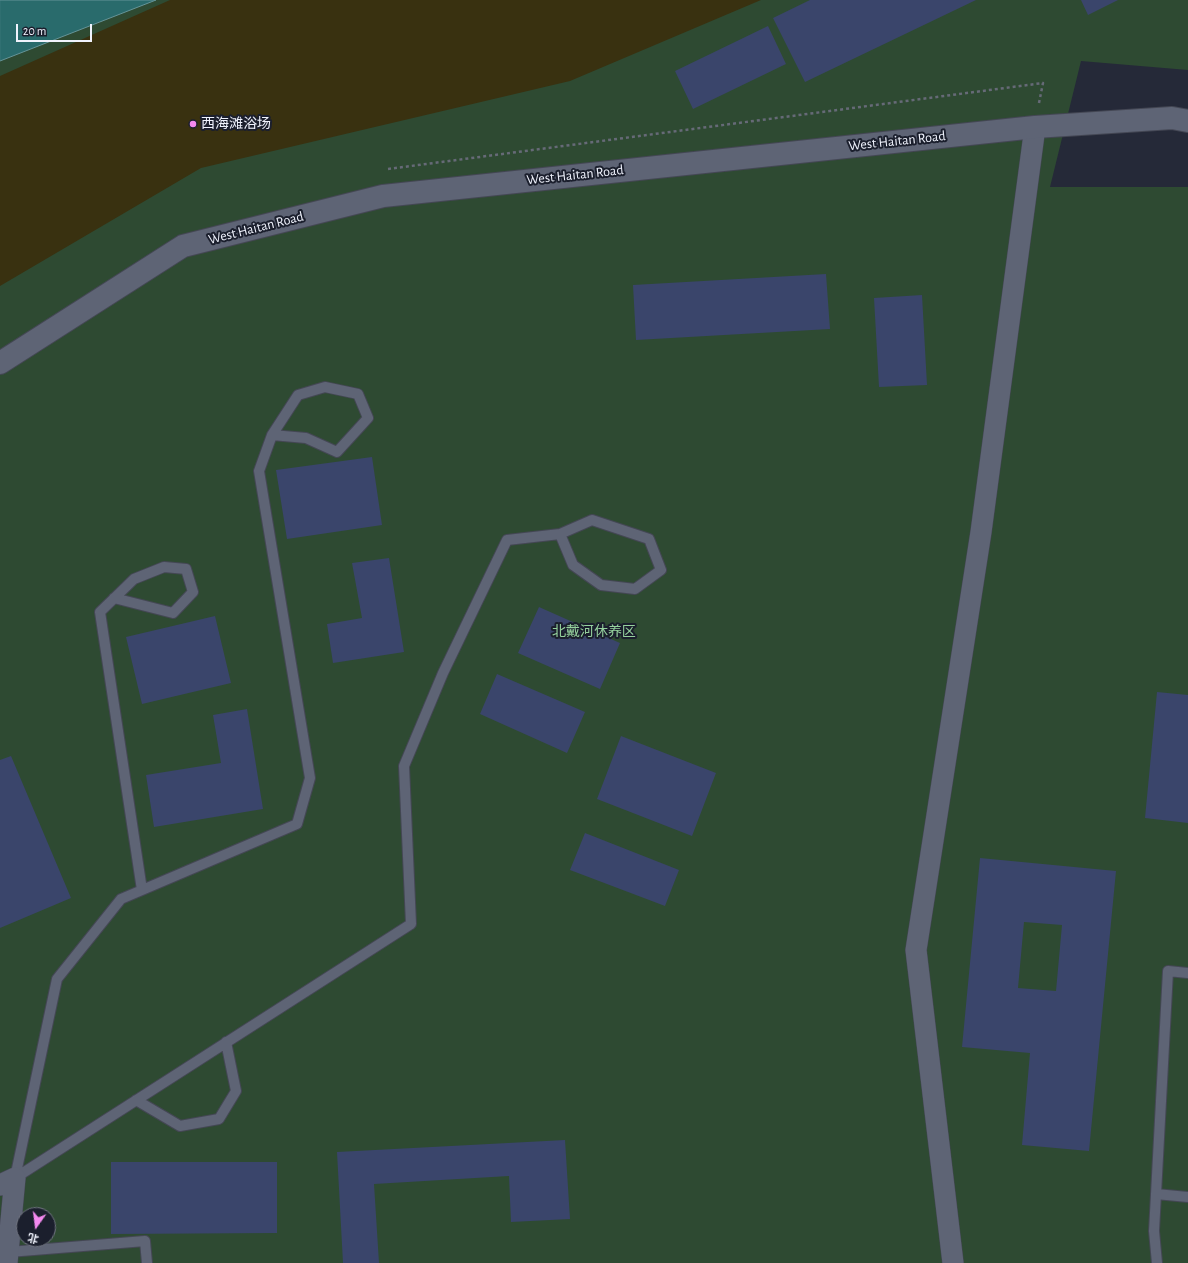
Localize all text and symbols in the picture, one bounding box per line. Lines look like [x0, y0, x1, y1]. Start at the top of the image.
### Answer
scale bar [18, 16, 94, 42]
text: 20 m [23, 25, 46, 37]
place label: 西海滩浴场 [201, 116, 271, 132]
marker: 西海滩浴场 [188, 119, 198, 129]
street label: West Haitan Road [848, 128, 946, 154]
street label: West Haitan Road [526, 162, 624, 188]
street label: West Haitan Road [207, 208, 305, 248]
park label: 北戴河休养区 [552, 624, 636, 640]
north arrow [16, 1207, 56, 1247]
text: 北 [27, 1231, 40, 1245]

